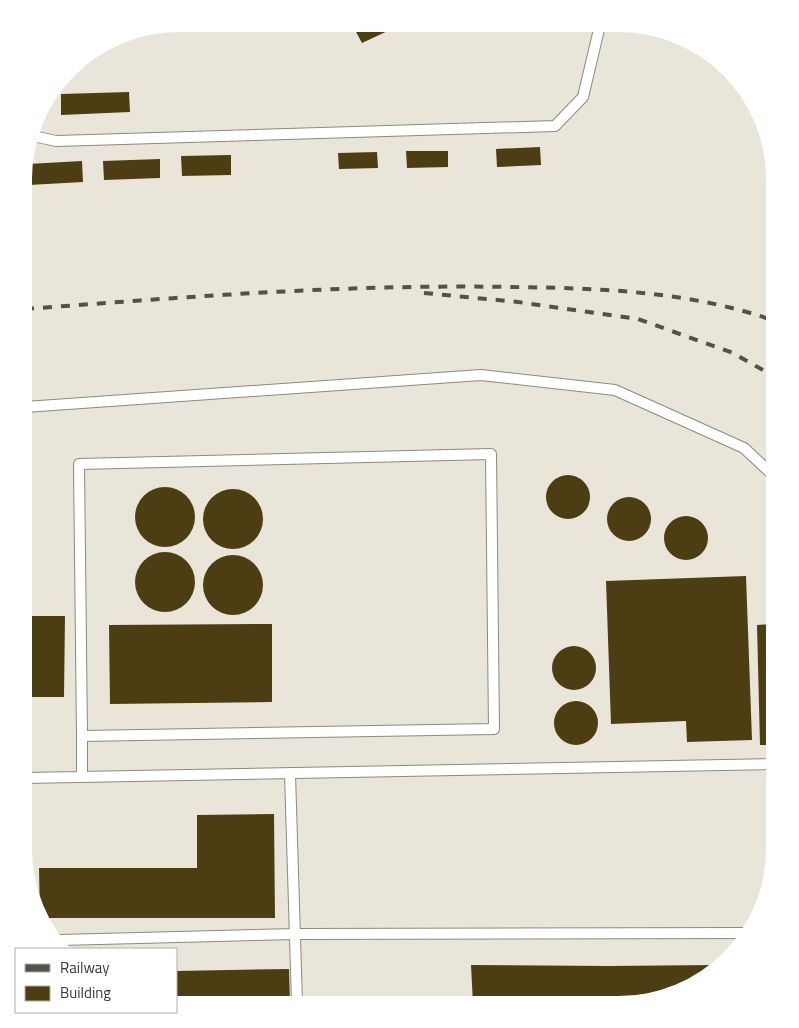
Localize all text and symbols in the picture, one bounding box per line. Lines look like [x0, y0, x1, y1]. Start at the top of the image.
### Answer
legend [15, 948, 178, 1013]
text: Railway [60, 956, 110, 979]
text: Building [60, 981, 111, 1004]

